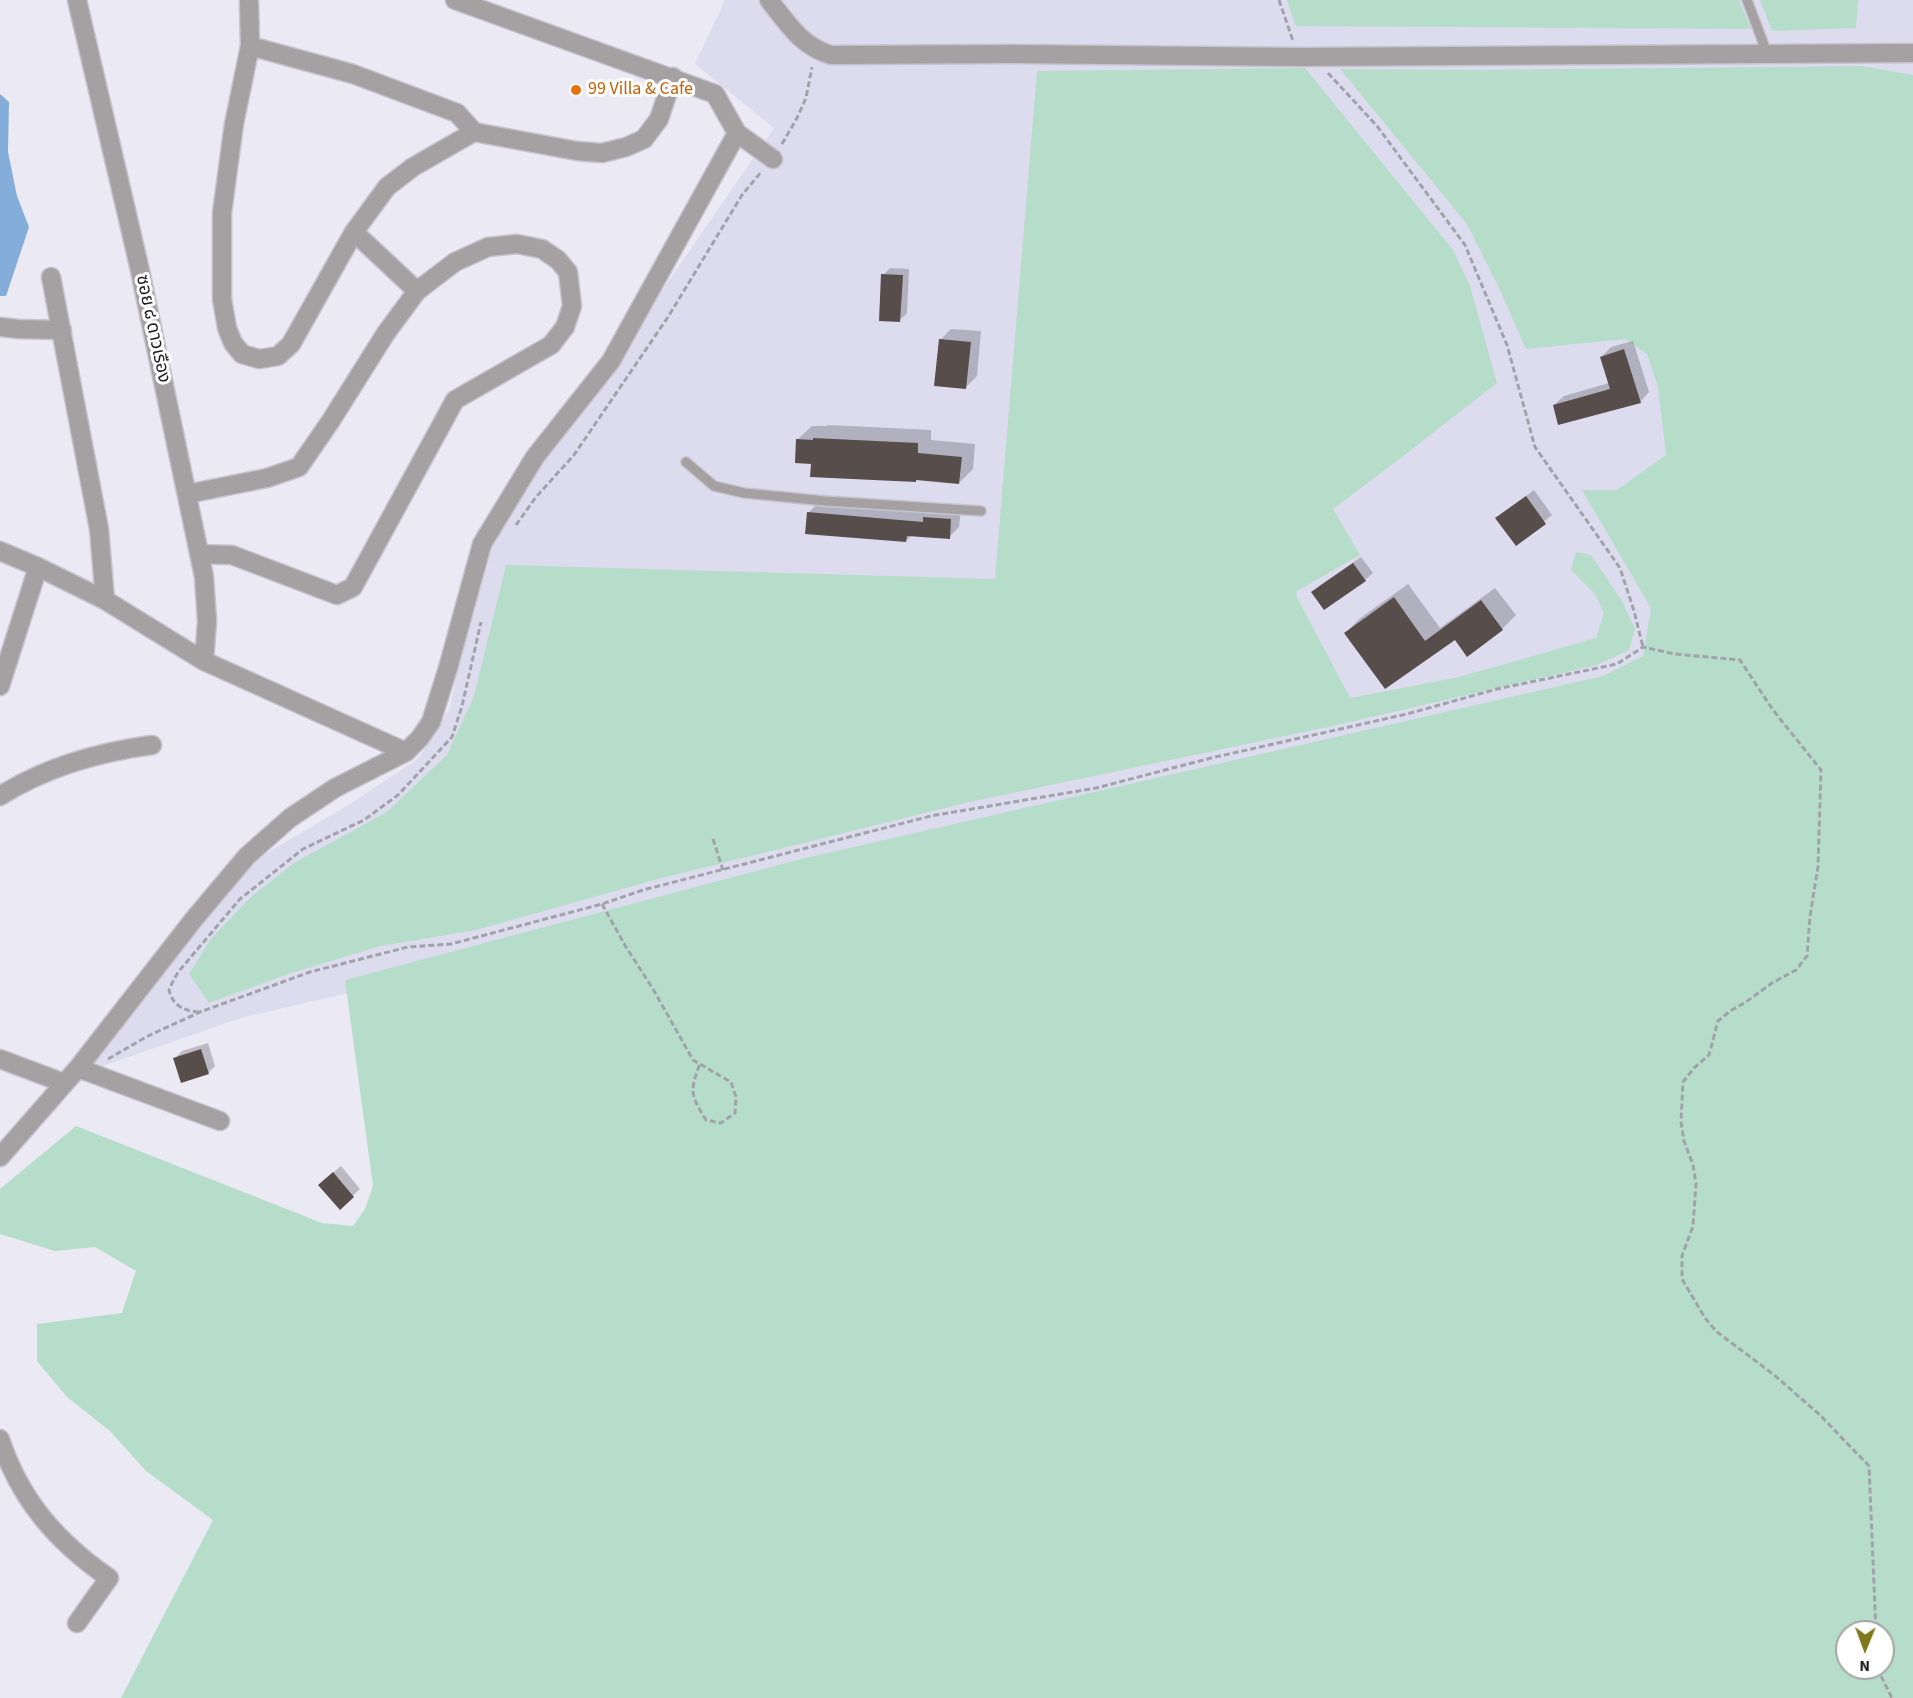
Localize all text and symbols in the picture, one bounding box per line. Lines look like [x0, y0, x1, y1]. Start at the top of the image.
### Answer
place label: 99 Villa & Cafe [588, 79, 693, 101]
marker: 99 Villa & Cafe [569, 83, 583, 97]
street label: ซอย ๘ ดาวเรือง [130, 273, 174, 385]
north arrow [1835, 1620, 1895, 1680]
text: N [1859, 1655, 1870, 1677]

